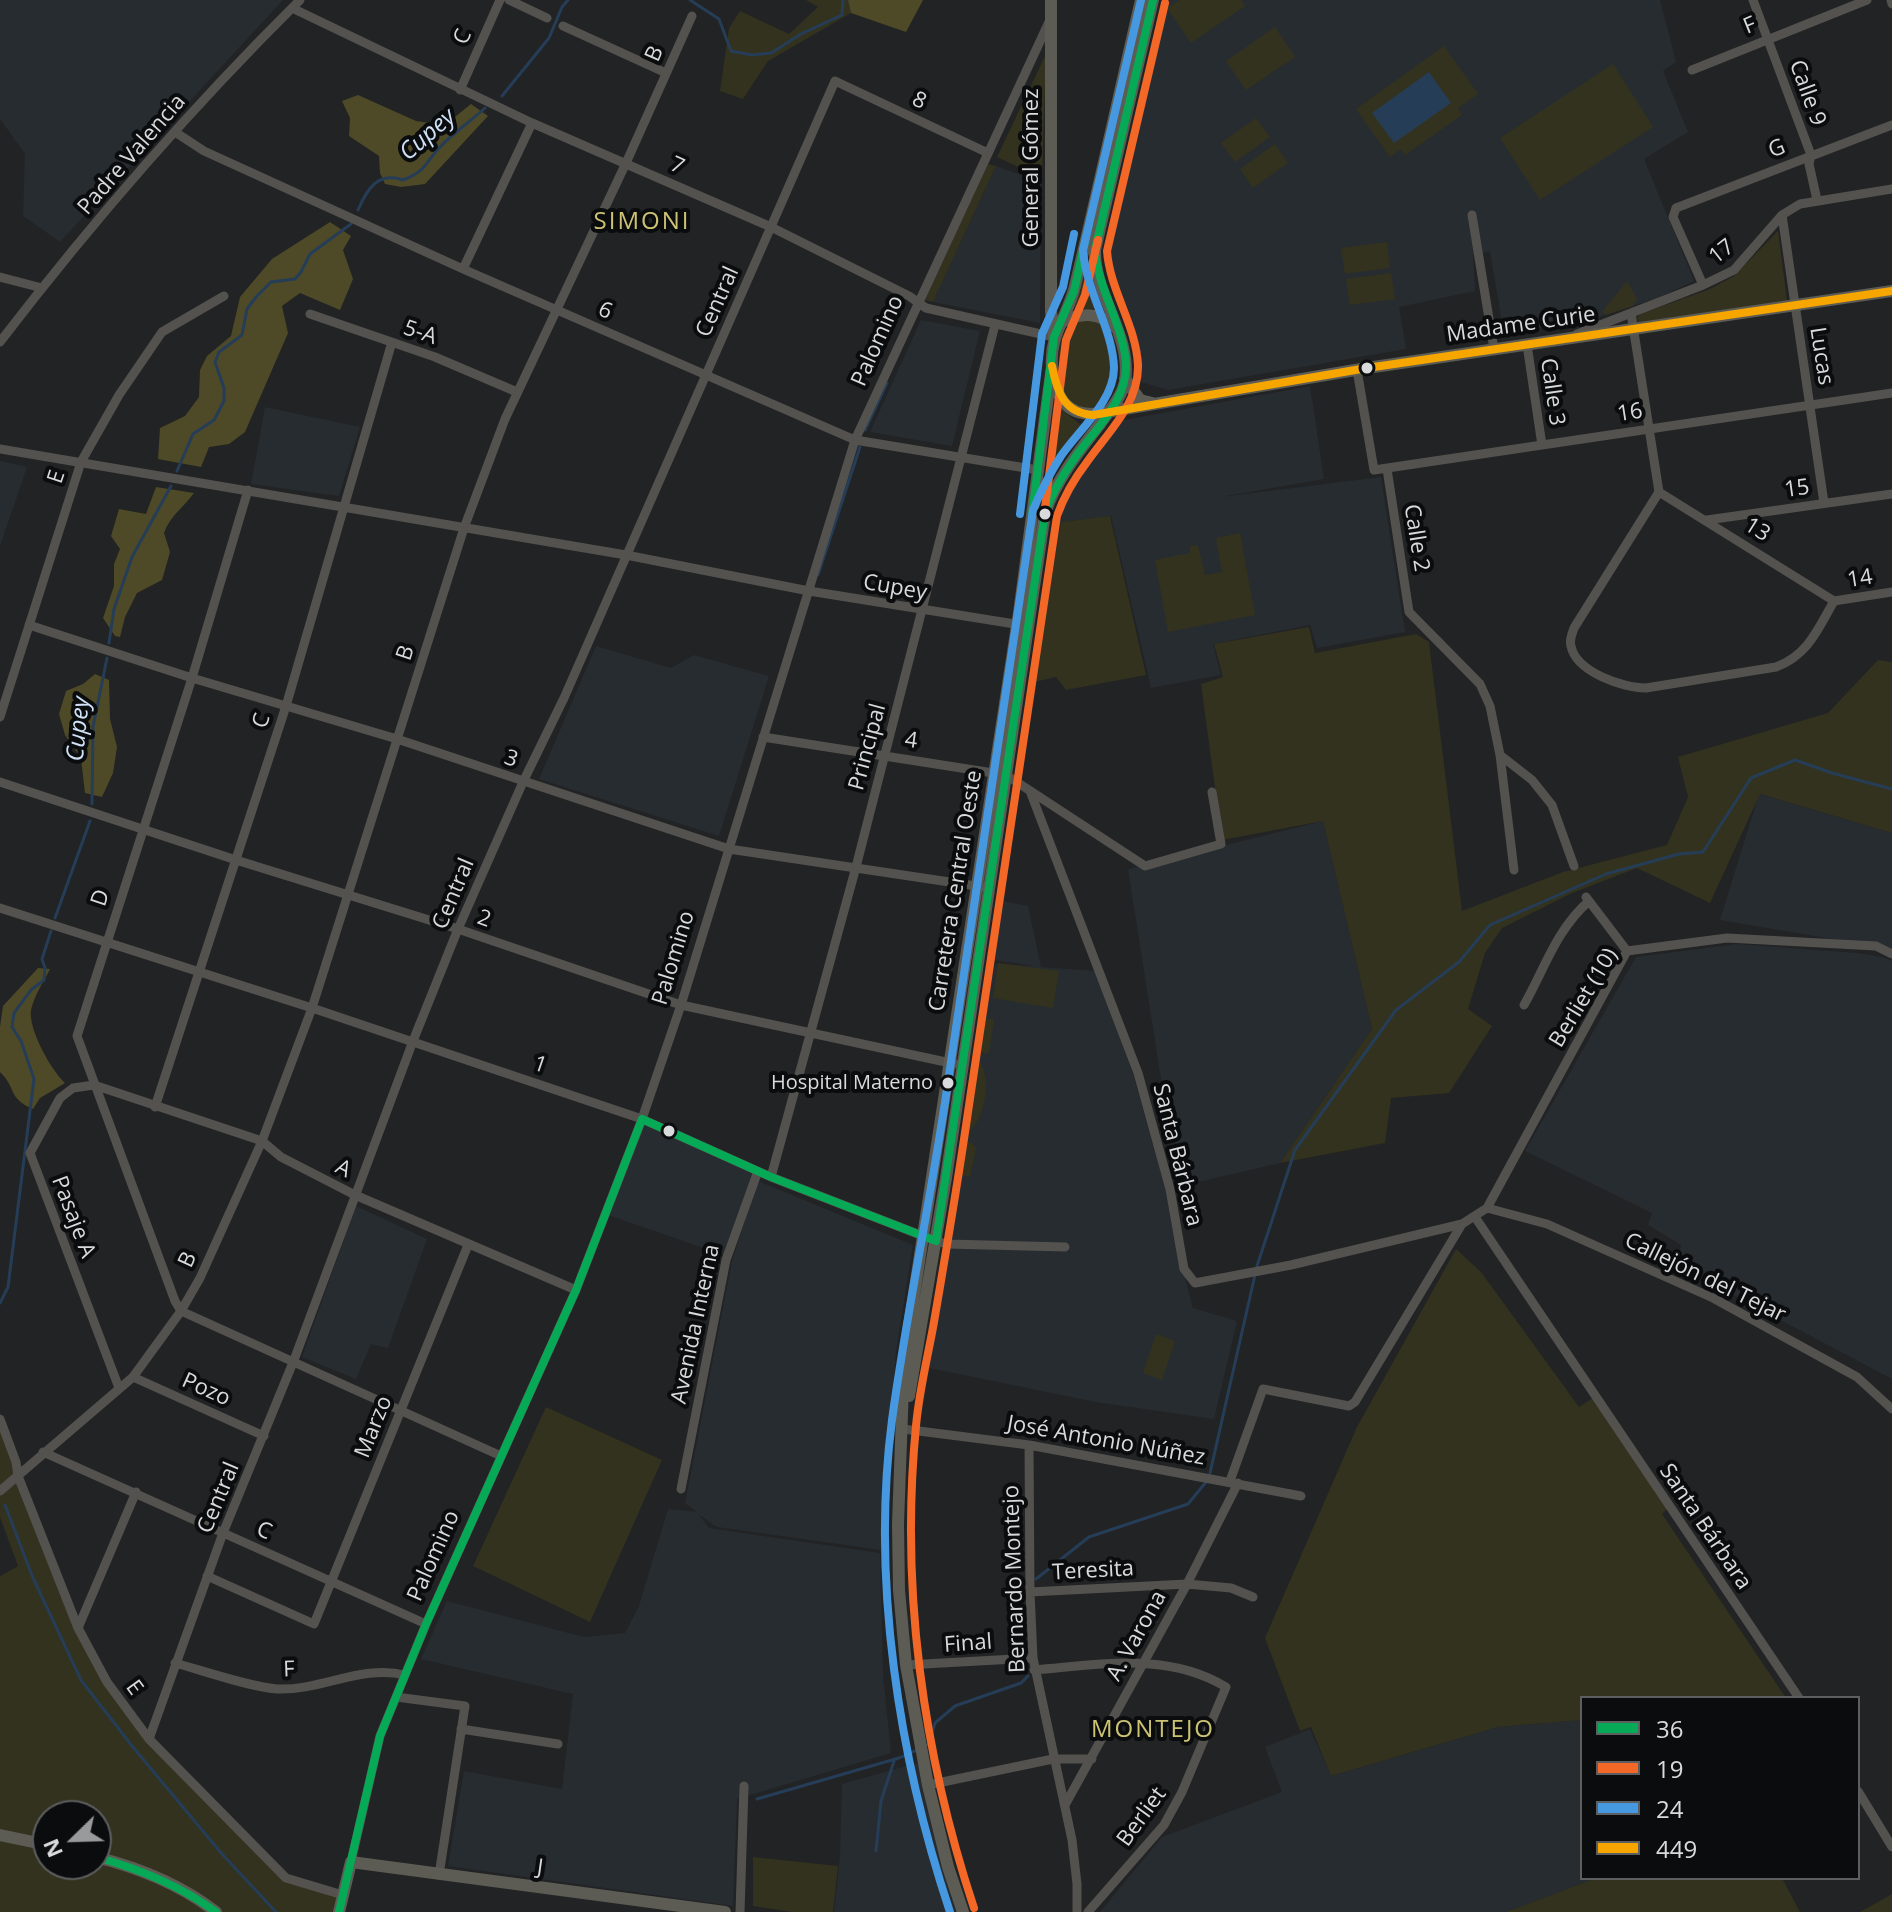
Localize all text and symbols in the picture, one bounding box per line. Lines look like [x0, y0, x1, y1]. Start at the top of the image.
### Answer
street label: F [1740, 12, 1760, 40]
street label: C [448, 25, 478, 49]
street label: B [640, 42, 670, 66]
street label: Calle 9 [1783, 57, 1831, 129]
street label: 8 [908, 86, 930, 116]
street label: Padre Valencia [72, 89, 192, 221]
street label: General Gómez [1019, 89, 1045, 247]
water label: Cupey [394, 103, 462, 167]
street label: G [1765, 134, 1789, 164]
street label: 7 [666, 151, 688, 181]
district label: SIMONI [594, 208, 690, 236]
street label: 17 [1704, 234, 1740, 270]
street label: Central [691, 263, 745, 341]
street label: Palomino [846, 291, 910, 391]
street label: 6 [594, 296, 616, 326]
street label: Madame Curie [1445, 301, 1597, 349]
street label: 5-A [400, 315, 440, 351]
street label: Lucas [1803, 325, 1839, 387]
street label: Calle 3 [1534, 357, 1570, 427]
unlabelled marker [1359, 360, 1375, 376]
street label: 16 [1616, 398, 1644, 428]
street label: E [43, 467, 71, 487]
street label: 15 [1783, 474, 1811, 504]
street label: Calle 2 [1398, 502, 1434, 574]
unlabelled marker [1037, 506, 1053, 522]
street label: 13 [1739, 512, 1775, 548]
street label: 14 [1846, 564, 1874, 594]
street label: Cupey [861, 569, 929, 607]
street label: B [391, 642, 421, 664]
water label: Cupey [61, 695, 97, 763]
street label: Principal [844, 701, 892, 793]
street label: C [247, 710, 277, 732]
street label: 4 [903, 727, 919, 755]
street label: 3 [501, 744, 521, 774]
street label: Carretera Central Oeste [924, 769, 988, 1013]
street label: Central [427, 855, 481, 933]
street label: D [86, 886, 116, 910]
street label: 2 [474, 904, 494, 934]
street label: Palomino [647, 908, 701, 1008]
street label: Berliet (10) [1544, 944, 1624, 1052]
street label: 1 [530, 1050, 550, 1080]
place label: Hospital Materno [771, 1071, 933, 1095]
marker: Hospital Materno [940, 1075, 956, 1091]
street label: Santa Bárbara [1147, 1081, 1207, 1229]
unlabelled marker [661, 1123, 677, 1139]
street label: A [331, 1154, 355, 1184]
street label: Pasaje A [45, 1172, 101, 1262]
street label: Callejón del Tejar [1620, 1228, 1790, 1328]
street label: Avenida Interna [666, 1242, 726, 1406]
street label: B [173, 1248, 203, 1272]
street label: Pozo [178, 1368, 234, 1412]
street label: Marzo [350, 1392, 398, 1462]
street label: José Antonio Núñez [1005, 1411, 1207, 1471]
street label: Central [192, 1459, 246, 1537]
street label: Santa Bárbara [1653, 1459, 1757, 1595]
street label: Bernardo Montejo [999, 1485, 1031, 1673]
street label: Palomino [402, 1506, 466, 1606]
street label: C [252, 1516, 276, 1546]
street label: Teresita [1051, 1556, 1135, 1586]
street label: A. Varona [1102, 1586, 1172, 1686]
street label: Final [943, 1629, 993, 1659]
street label: F [283, 1657, 295, 1683]
street label: E [120, 1675, 148, 1701]
legend [1580, 1696, 1860, 1880]
text: 36 [1656, 1712, 1683, 1745]
district label: MONTEJO [1091, 1716, 1215, 1744]
text: 19 [1656, 1752, 1683, 1785]
street label: Berliet [1112, 1782, 1172, 1852]
text: 24 [1656, 1792, 1683, 1825]
north arrow [32, 1800, 112, 1880]
text: 449 [1656, 1832, 1697, 1865]
text: N [34, 1835, 69, 1863]
street label: J [535, 1855, 545, 1881]

